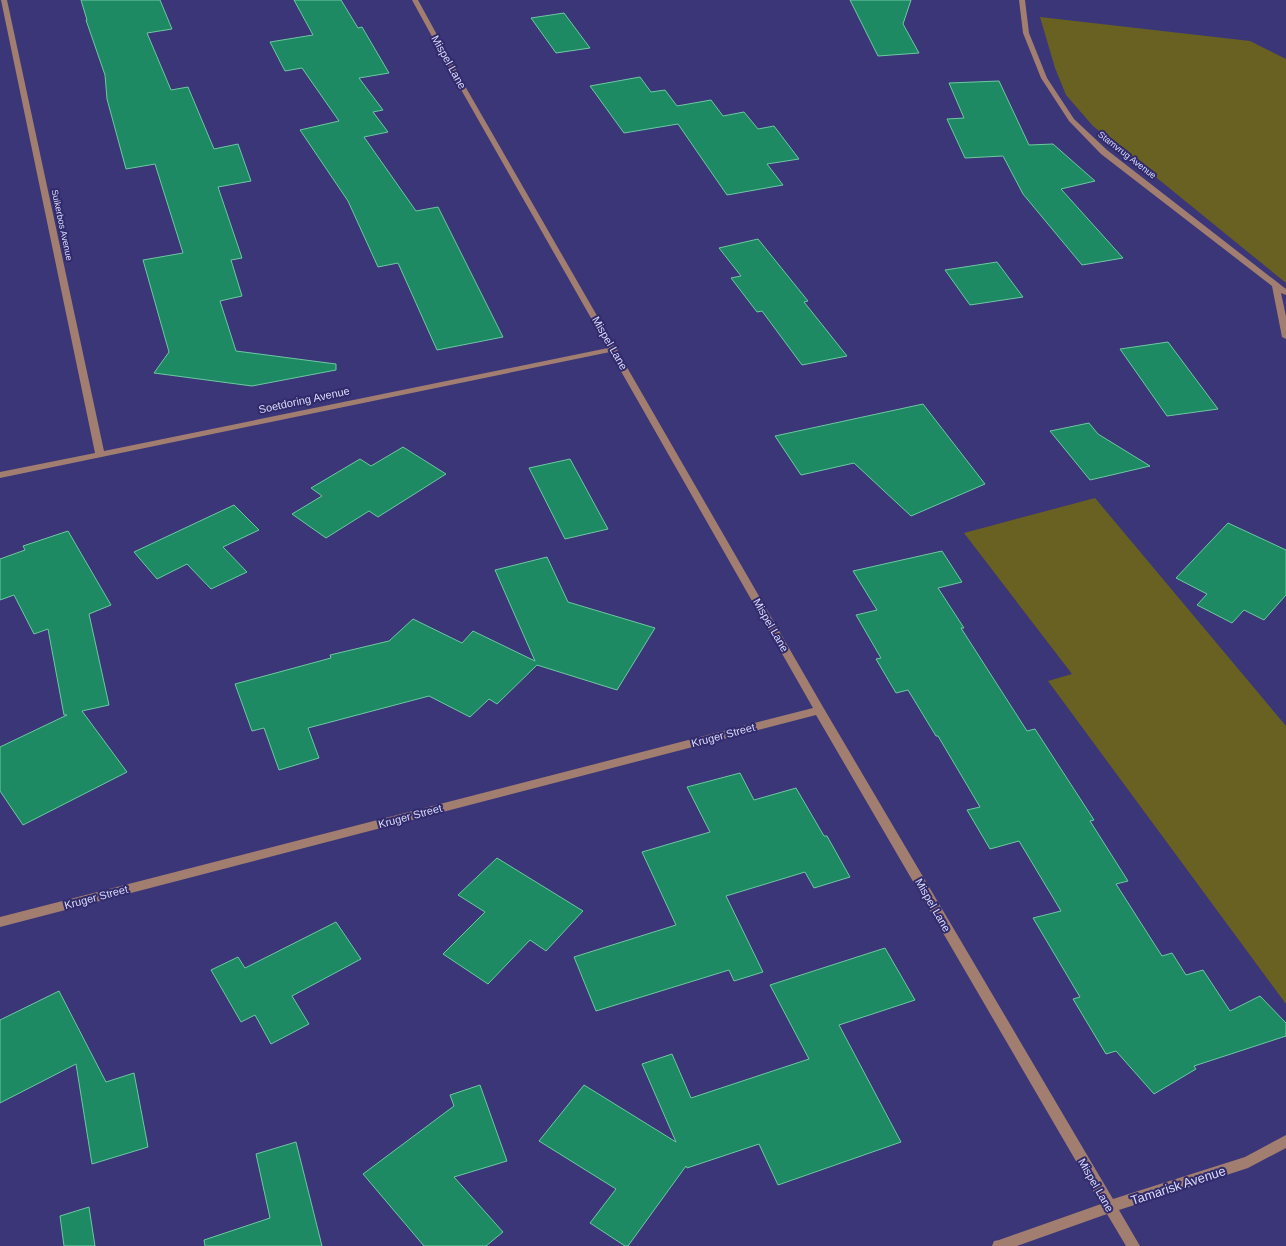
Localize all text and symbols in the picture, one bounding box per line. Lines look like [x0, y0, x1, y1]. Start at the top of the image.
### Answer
street label: Mispel Lane [429, 33, 469, 91]
street label: Stamvrug Avenue [1096, 129, 1158, 181]
street label: Suikerbos Avenue [50, 189, 74, 261]
street label: Mispel Lane [590, 314, 630, 372]
street label: Soetdoring Avenue [257, 384, 351, 416]
street label: Mispel Lane [751, 596, 791, 654]
street label: Kruger Street [690, 721, 756, 749]
street label: Kruger Street [377, 802, 443, 830]
street label: Mispel Lane [913, 876, 953, 934]
street label: Kruger Street [63, 883, 129, 911]
street label: Mispel Lane [1076, 1156, 1116, 1214]
street label: Tamarisk Avenue [1129, 1163, 1227, 1208]

